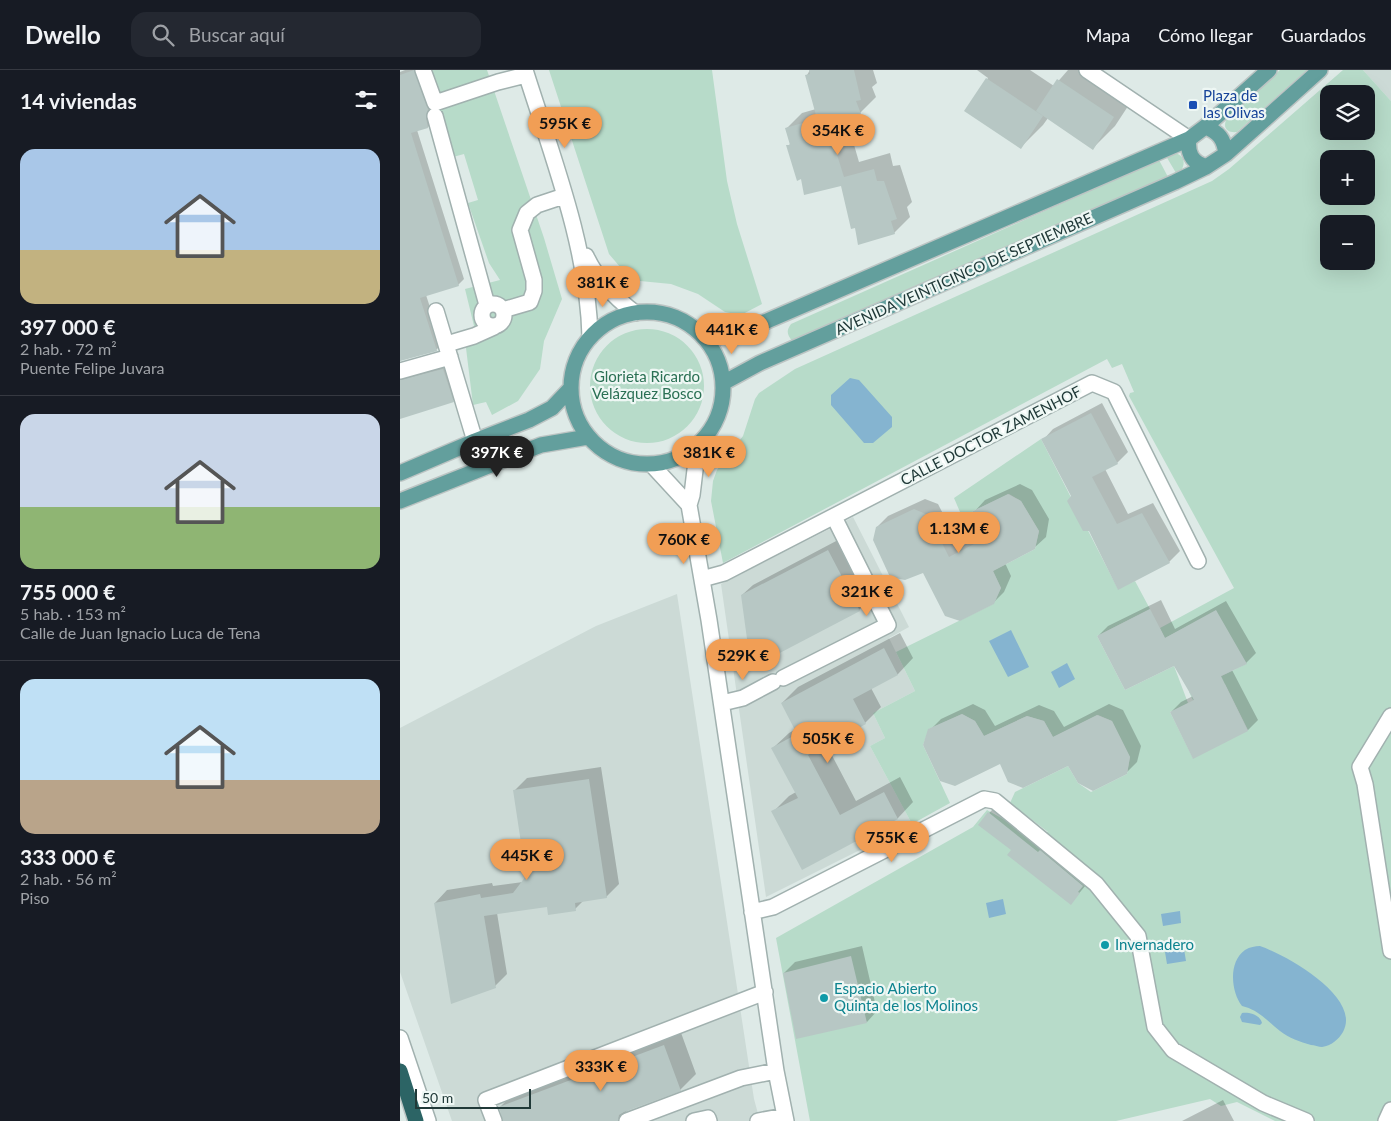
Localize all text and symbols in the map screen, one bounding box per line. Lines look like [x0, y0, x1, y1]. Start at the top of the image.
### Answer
search box [131, 12, 481, 57]
text: Dwello [25, 20, 101, 49]
icon: search [149, 21, 177, 49]
text: Buscar aquí [189, 23, 285, 46]
text: Mapa [1086, 24, 1130, 46]
text: Cómo llegar [1158, 24, 1253, 46]
text: Guardados [1281, 24, 1366, 46]
map controls [1320, 85, 1375, 270]
button: layers [1320, 85, 1375, 140]
icon: filters [352, 86, 380, 114]
place label: Plaza de las Olivas [1203, 86, 1265, 121]
text: 14 viviendas [20, 88, 137, 113]
marker: Plaza de las Olivas [1187, 99, 1199, 111]
pin: 595K € [524, 106, 606, 149]
text: 595K € [539, 113, 591, 132]
pin: 354K € [797, 114, 879, 156]
text: 354K € [812, 120, 864, 139]
button: + [1320, 150, 1375, 205]
icon: home [155, 181, 245, 271]
street label: AVENIDA VEINTICINCO DE SEPTIEMBRE [832, 208, 1095, 338]
button: − [1320, 215, 1375, 270]
pin: 381K € [562, 266, 644, 308]
text: 381K € [577, 272, 629, 291]
pin: 441K € [691, 312, 773, 355]
text: 397 000 € [20, 314, 115, 339]
text: 441K € [706, 319, 758, 338]
text: 2 hab. · 72 m² [20, 339, 117, 358]
text: Puente Felipe Juvara [20, 358, 165, 377]
park label: Glorieta Ricardo Velázquez Bosco [592, 367, 702, 402]
street label: CALLE DOCTOR ZAMENHOF [897, 382, 1084, 489]
pin: 397K € [456, 436, 538, 478]
pin: 381K € [668, 436, 750, 478]
text: 397K € [471, 442, 523, 461]
text: 381K € [683, 442, 735, 461]
icon: home [155, 447, 245, 537]
pin: 1.13M € [913, 512, 1005, 554]
text: 1.13M € [929, 518, 989, 537]
pin: 760K € [643, 522, 725, 565]
text: 760K € [658, 529, 710, 548]
pin: 321K € [826, 574, 908, 617]
text: 755 000 € [20, 579, 115, 604]
text: 321K € [841, 581, 893, 600]
text: 5 hab. · 153 m² [20, 604, 126, 623]
text: Calle de Juan Ignacio Luca de Tena [20, 623, 261, 642]
pin: 529K € [702, 638, 784, 681]
text: 529K € [717, 645, 769, 664]
icon: home [155, 712, 245, 802]
pin: 505K € [787, 722, 869, 764]
text: 505K € [802, 728, 854, 747]
pin: 755K € [851, 820, 933, 863]
text: 755K € [866, 827, 918, 846]
pin: 445K € [486, 838, 568, 881]
text: 333 000 € [20, 844, 115, 869]
text: 445K € [501, 845, 553, 864]
text: 2 hab. · 56 m² [20, 869, 117, 888]
text: Piso [20, 888, 49, 907]
place label: Invernadero [1115, 935, 1194, 953]
marker: Invernadero [1099, 939, 1111, 951]
place label: Espacio Abierto Quinta de los Molinos [834, 979, 978, 1014]
marker: Espacio Abierto Quinta de los Molinos [818, 992, 830, 1004]
pin: 333K € [560, 1050, 642, 1092]
text: 333K € [575, 1056, 627, 1075]
scale bar [415, 1086, 531, 1109]
text: 50 m [422, 1089, 453, 1106]

